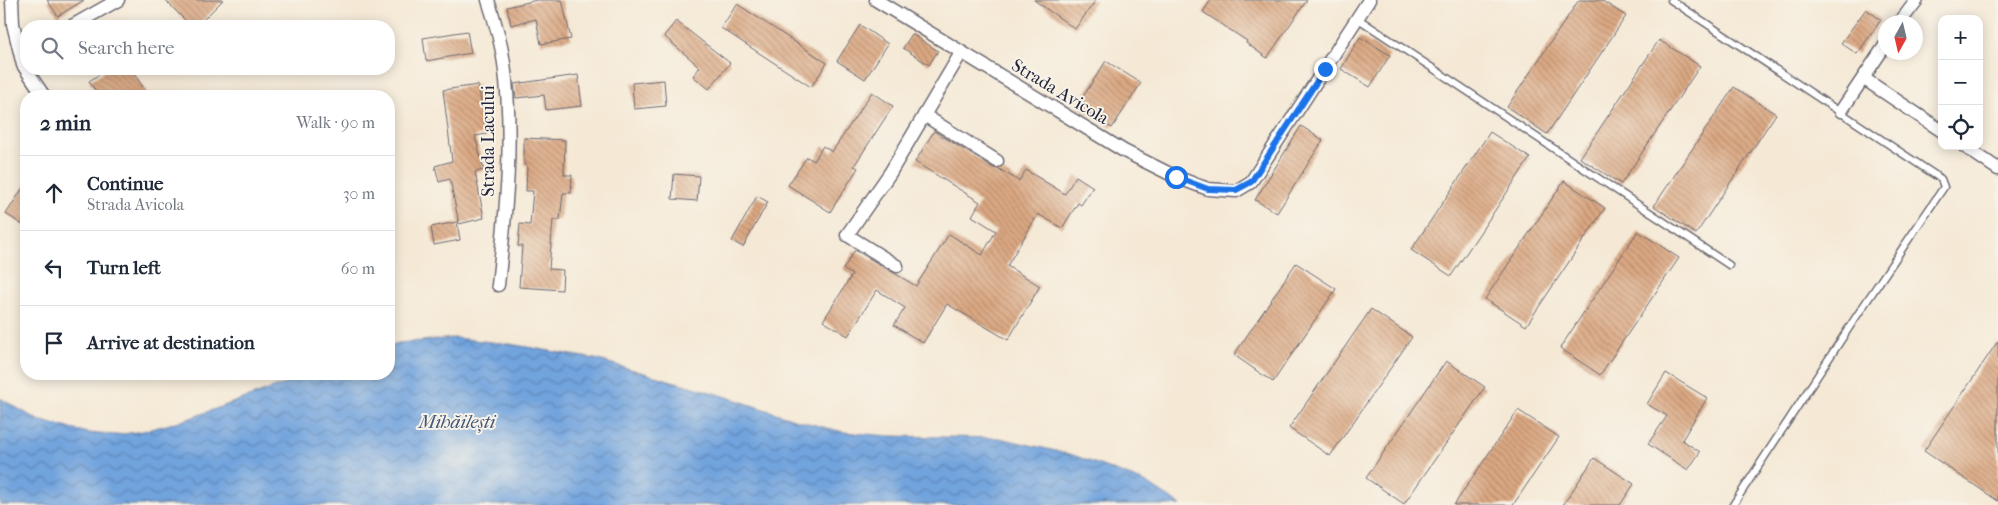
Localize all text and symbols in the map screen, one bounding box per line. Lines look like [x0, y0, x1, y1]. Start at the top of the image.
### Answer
north arrow [1878, 15, 1923, 60]
map controls [1938, 15, 1983, 150]
button: + [1938, 15, 1983, 60]
search box [20, 20, 395, 75]
icon: search [38, 34, 66, 62]
text: Search here [78, 37, 174, 59]
street label: Strada Avicola [1008, 55, 1113, 130]
route end [1314, 58, 1337, 81]
button: − [1938, 60, 1983, 105]
street label: Strada Lacului [478, 85, 499, 197]
button: locate [1938, 105, 1983, 150]
text: 2 min [40, 111, 91, 135]
text: Walk · 90 m [296, 113, 375, 132]
route start [1165, 166, 1188, 189]
text: Continue [87, 173, 163, 195]
icon: ahead [40, 179, 68, 207]
text: 30 m [343, 184, 375, 203]
text: Strada Avicola [87, 195, 184, 214]
icon: left [40, 254, 68, 282]
text: Turn left [87, 257, 161, 279]
text: 60 m [341, 259, 375, 278]
icon: arrive [40, 329, 68, 357]
text: Arrive at destination [87, 332, 255, 354]
water label: Mihăilești [417, 411, 497, 433]

